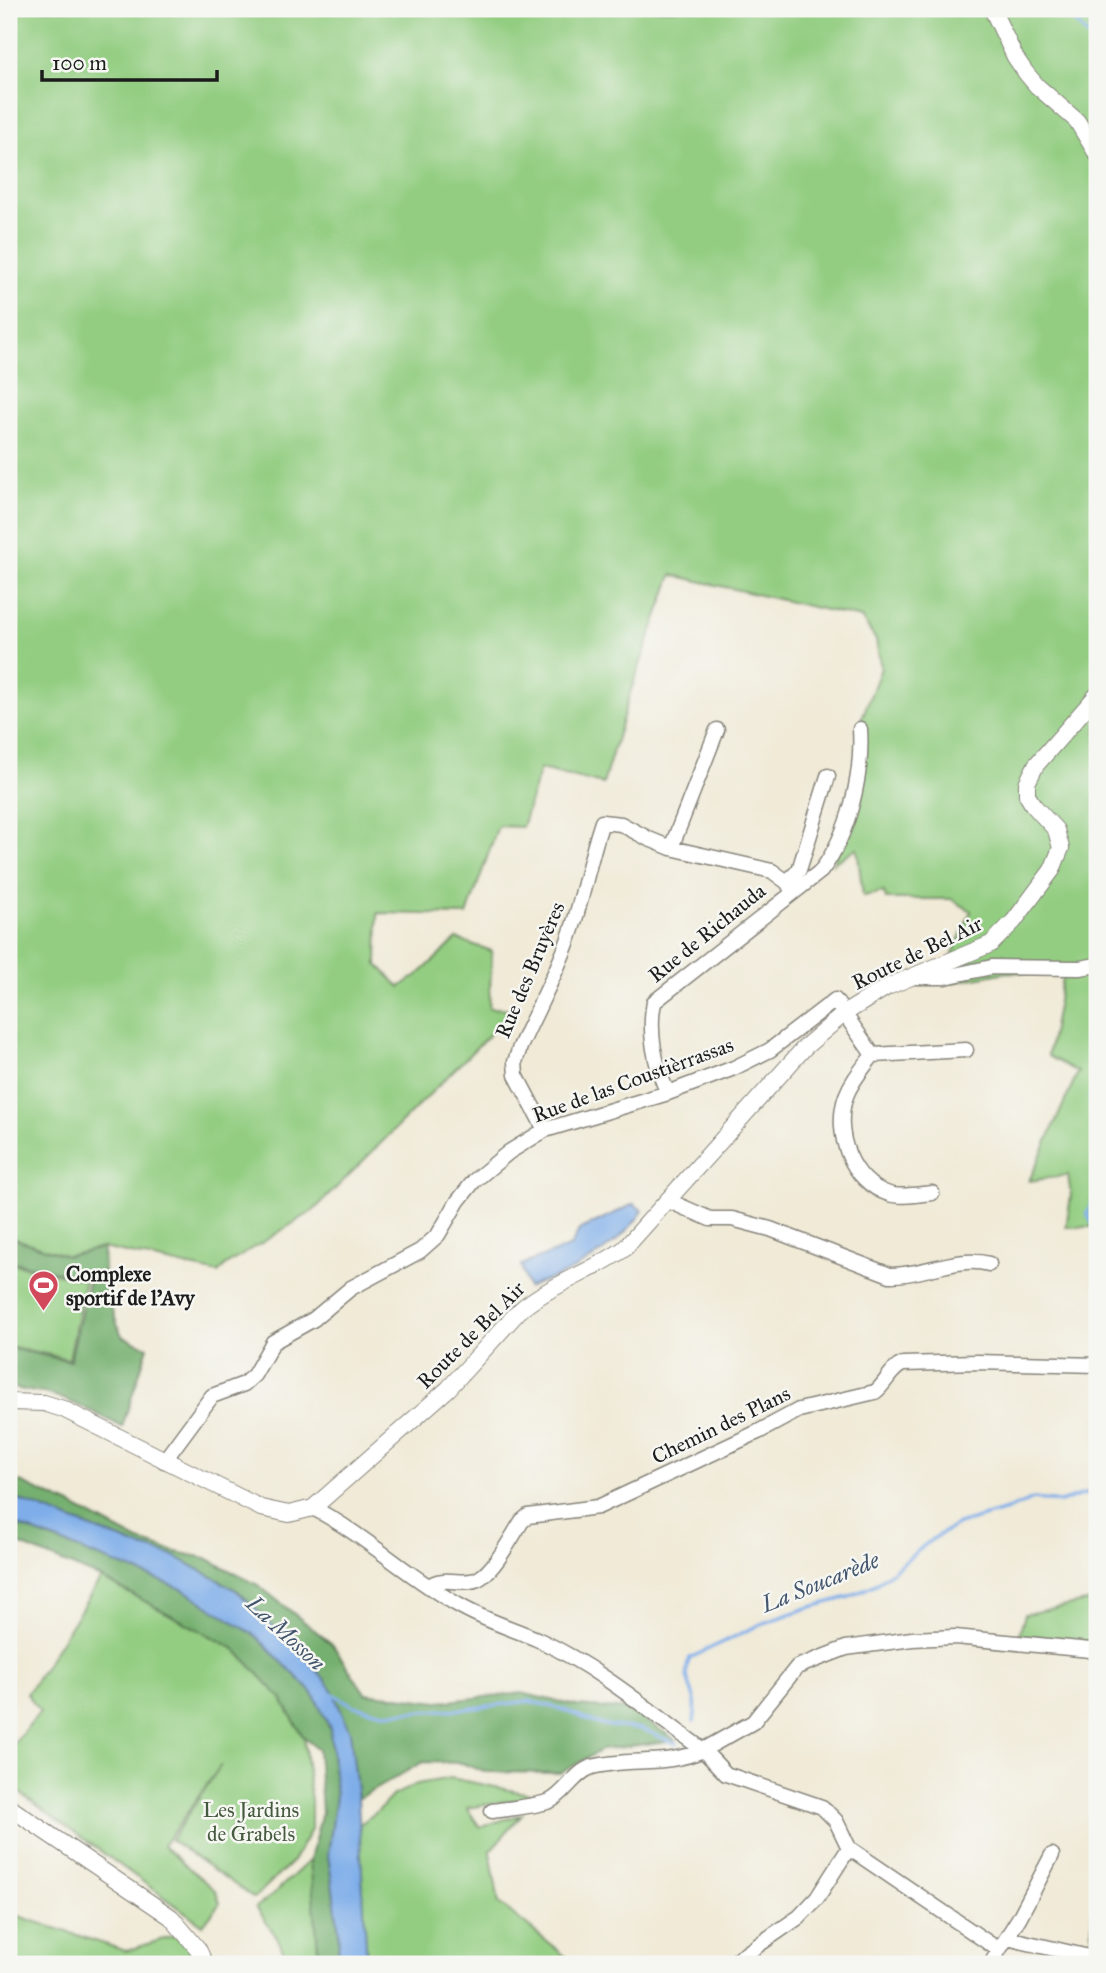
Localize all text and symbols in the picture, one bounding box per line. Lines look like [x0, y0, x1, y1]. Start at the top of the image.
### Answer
scale bar [42, 38, 217, 82]
text: 100 m [52, 50, 107, 76]
street label: Rue de Richauda [643, 878, 771, 988]
street label: Rue des Bruyères [490, 898, 570, 1042]
street label: Route de Bel Air [848, 910, 986, 996]
street label: Rue de las Coustièrrassas [529, 1032, 737, 1128]
place label: Complexe sportif de l'Avy [66, 1261, 196, 1311]
sports icon: Complexe sportif de l'Avy [26, 1269, 60, 1313]
street label: Route de Bel Air [412, 1276, 530, 1394]
street label: Chemin des Plans [647, 1380, 795, 1470]
water label: La Soucarède [756, 1546, 883, 1619]
water label: La Mosson [240, 1589, 331, 1677]
park label: Les Jardins de Grabels [203, 1797, 299, 1847]

